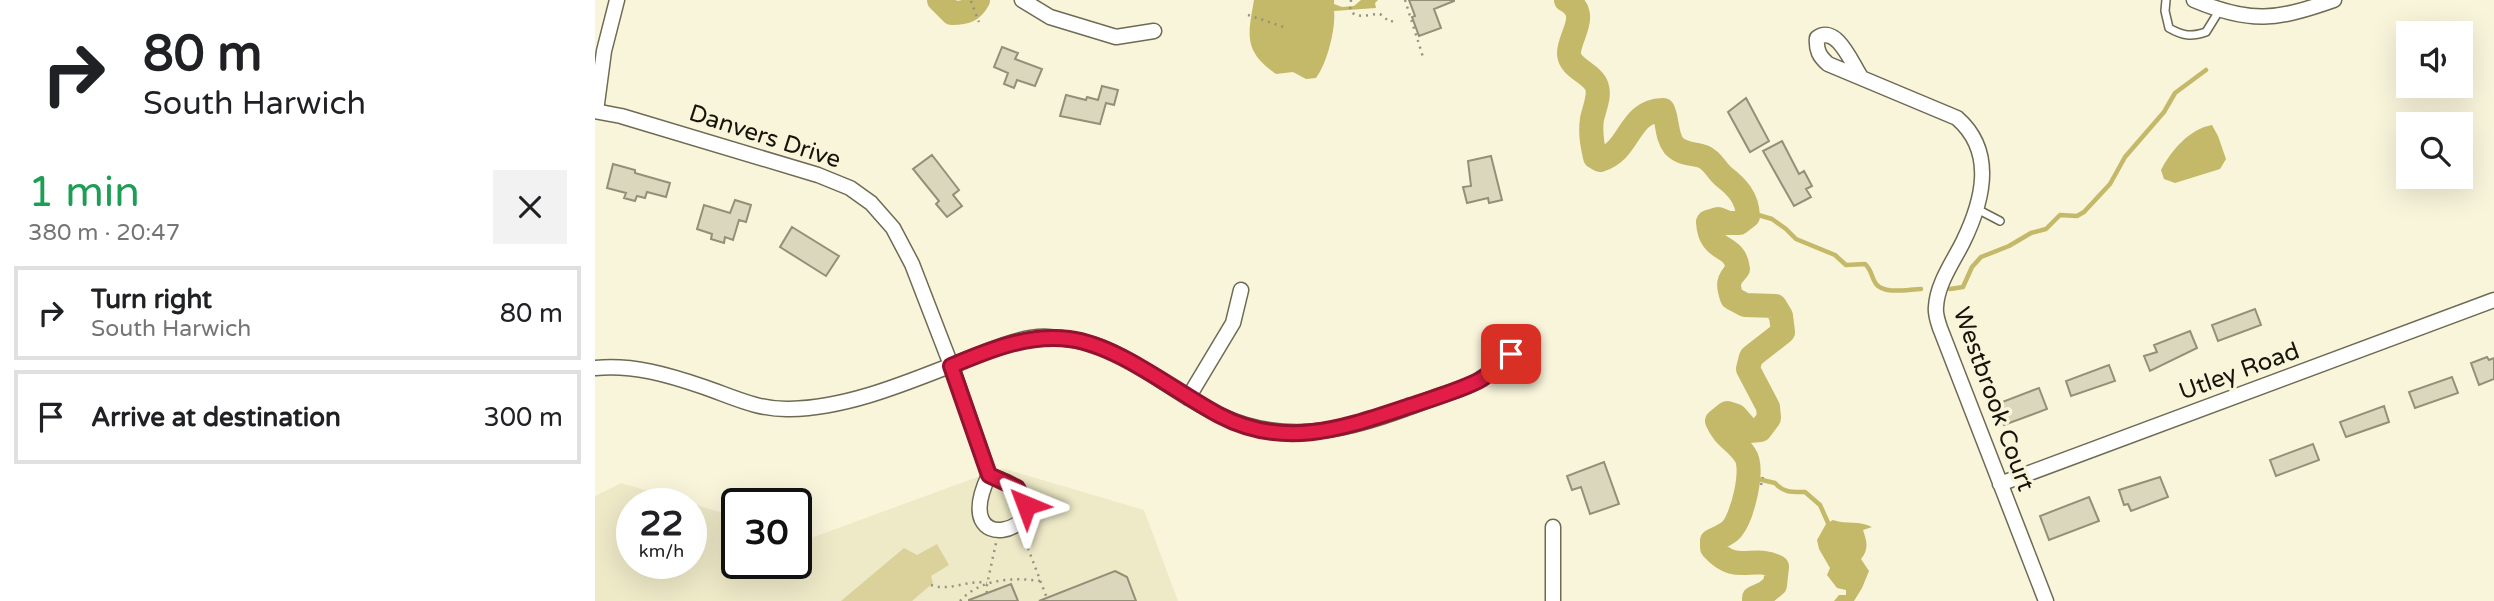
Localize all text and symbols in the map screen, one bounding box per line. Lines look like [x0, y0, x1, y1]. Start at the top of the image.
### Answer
map controls [2396, 21, 2473, 189]
button: sound [2396, 21, 2473, 98]
text: 80 m [143, 25, 262, 84]
icon: right [28, 28, 119, 119]
text: South Harwich [143, 85, 366, 123]
street label: Danvers Drive [685, 98, 844, 175]
button: search [2396, 112, 2473, 189]
text: 1 min [28, 167, 140, 218]
button: close [493, 170, 567, 244]
text: 380 m · 20:47 [28, 219, 180, 247]
text: Turn right [91, 284, 212, 315]
icon: right [32, 294, 70, 332]
text: 80 m [500, 298, 563, 329]
street label: Westbrook Court [1947, 303, 2040, 495]
text: South Harwich [91, 315, 251, 343]
pin [1481, 324, 1541, 384]
icon: arrive [1492, 335, 1530, 373]
street label: Utley Road [2175, 336, 2303, 407]
icon: arrive [32, 398, 70, 436]
text: Arrive at destination [91, 402, 341, 433]
text: 300 m [483, 402, 563, 433]
position arrow [989, 468, 1063, 542]
speed limit sign: 30 [721, 488, 812, 579]
text: 22 [640, 503, 683, 545]
text: km/h [639, 540, 684, 562]

